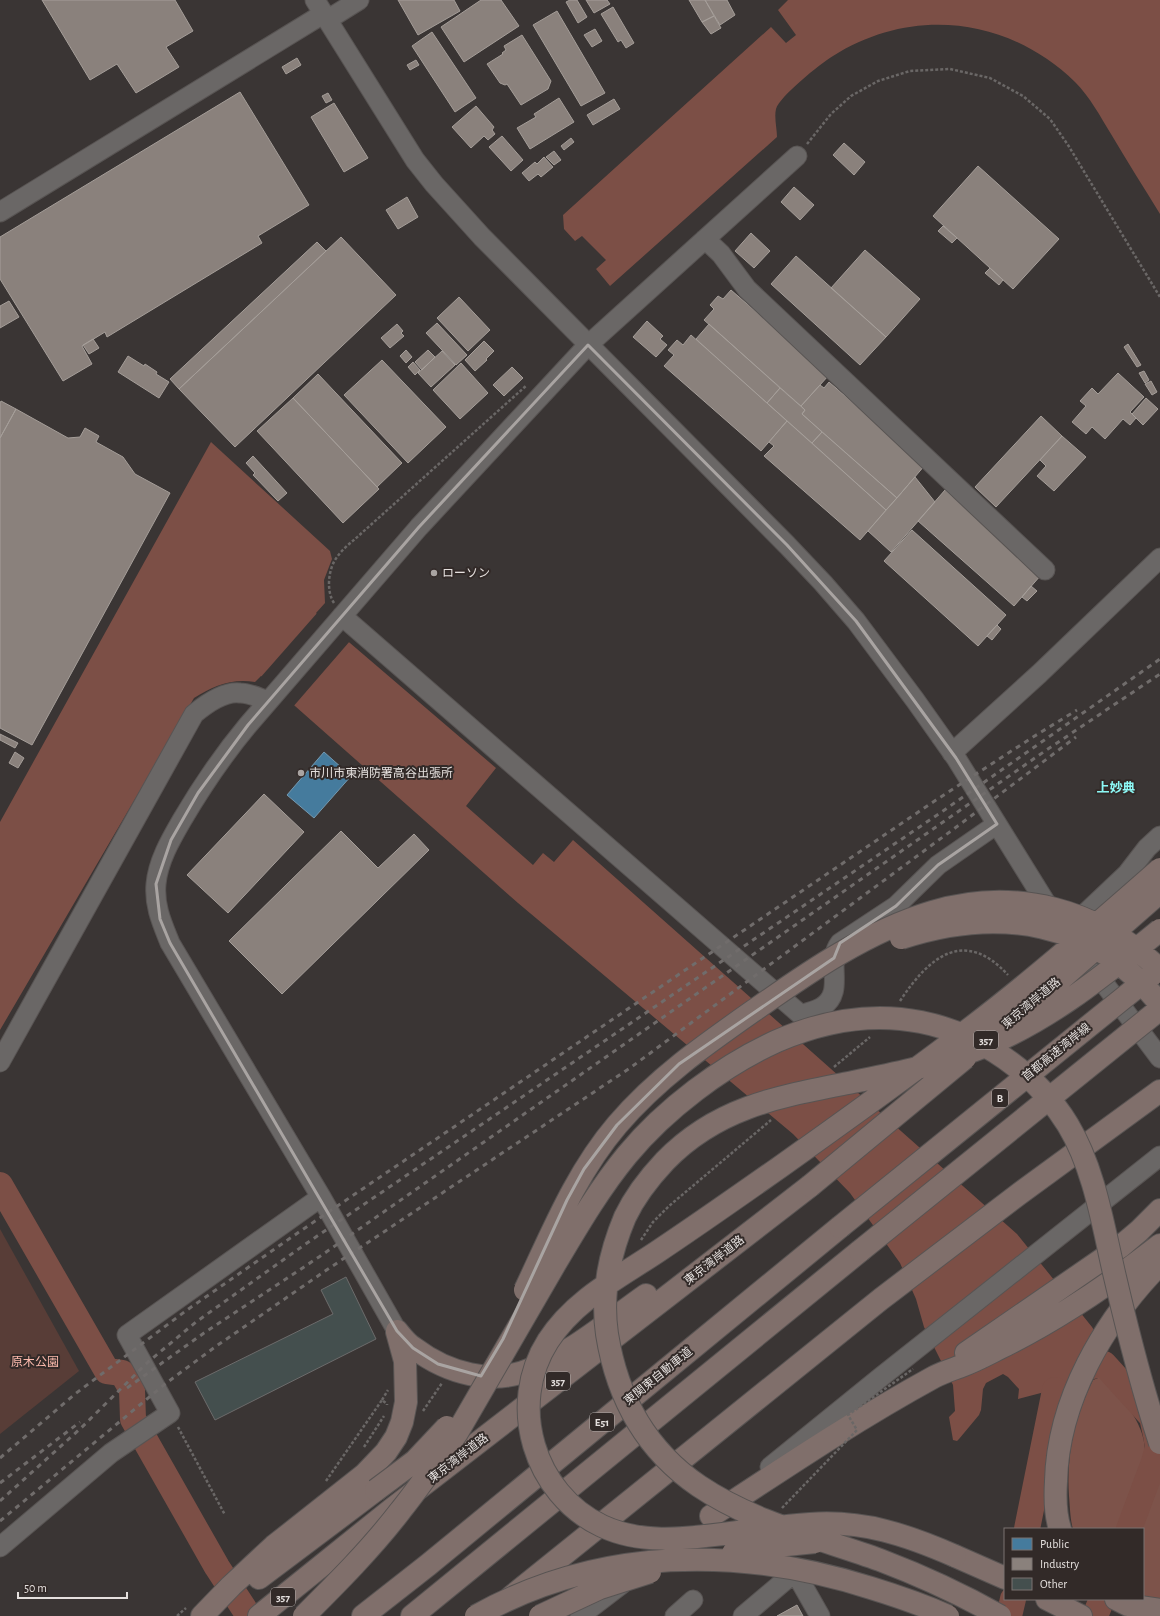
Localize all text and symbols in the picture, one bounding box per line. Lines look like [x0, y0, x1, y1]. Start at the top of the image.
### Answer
place label: ローソン [442, 567, 490, 579]
marker: ローソン [429, 568, 439, 578]
place label: 市川市東消防署高谷出張所 [309, 766, 453, 779]
marker: 市川市東消防署高谷出張所 [296, 768, 306, 778]
district label: 上妙典 [1096, 781, 1136, 795]
street label: 東京湾岸道路 [999, 974, 1062, 1031]
street label: 首都高速湾岸線 [1019, 1020, 1092, 1083]
road number: 357 [974, 1031, 998, 1049]
road number: B [992, 1089, 1008, 1107]
street label: 東京湾岸道路 [681, 1232, 746, 1287]
street label: 東関東自動車道 [621, 1344, 694, 1407]
park label: 原木公園 [11, 1356, 59, 1368]
road number: 357 [546, 1372, 570, 1390]
road number: E51 [590, 1413, 614, 1431]
street label: 東京湾岸道路 [425, 1430, 490, 1485]
legend [1004, 1528, 1144, 1600]
text: Public [1040, 1538, 1069, 1550]
text: Industry [1040, 1558, 1079, 1571]
scale bar [18, 1574, 127, 1600]
text: Other [1040, 1578, 1067, 1590]
text: 50 m [24, 1582, 47, 1594]
road number: 357 [271, 1588, 295, 1606]

